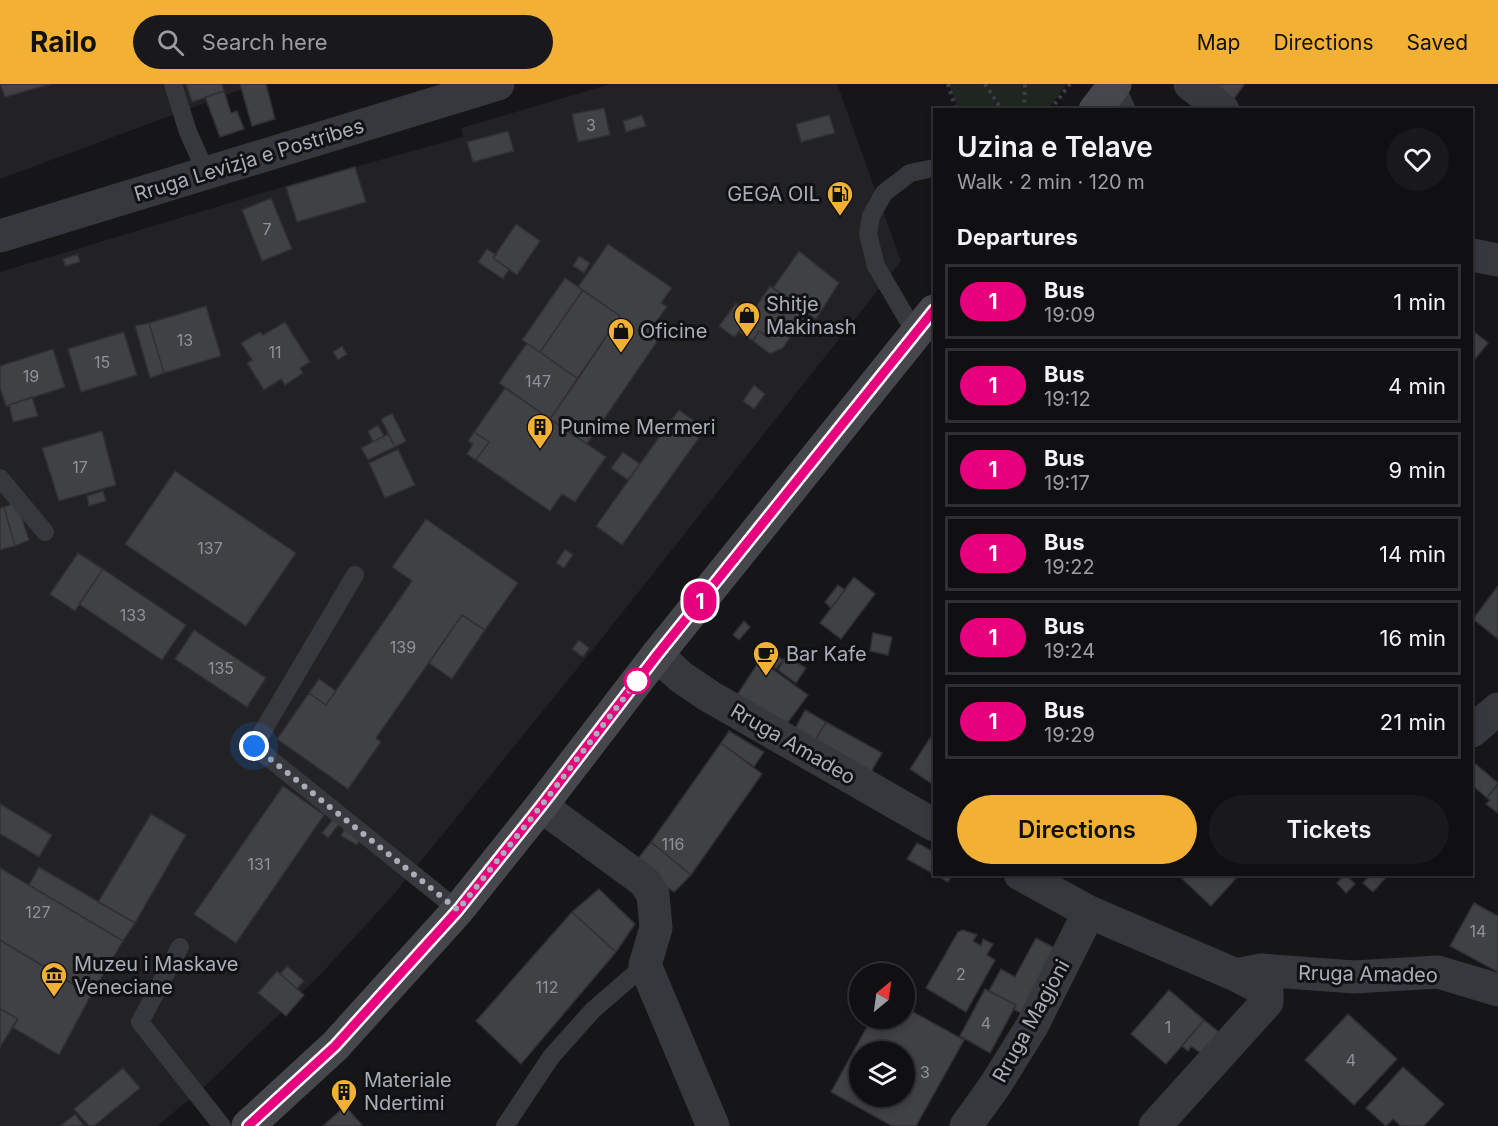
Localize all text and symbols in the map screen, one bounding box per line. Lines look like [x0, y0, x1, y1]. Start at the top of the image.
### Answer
search box [133, 15, 553, 69]
text: Railo [30, 25, 97, 59]
icon: search [154, 26, 187, 59]
text: Search here [202, 29, 328, 55]
text: Map [1197, 30, 1240, 55]
text: Directions [1273, 30, 1374, 55]
text: Saved [1407, 30, 1468, 55]
street label: Rruga Levizja e Postribes [131, 114, 367, 206]
house number: 3 [586, 115, 596, 135]
button: heart [1386, 128, 1449, 191]
text: Uzina e Telave [957, 130, 1153, 164]
text: Walk · 2 min · 120 m [957, 170, 1145, 194]
fuel station icon: GEGA OIL [825, 179, 855, 217]
place label: GEGA OIL [727, 182, 820, 206]
house number: 7 [262, 219, 272, 239]
text: Departures [957, 224, 1078, 250]
text: Bus [1044, 277, 1085, 303]
text: 1 [988, 289, 998, 314]
text: 1 min [1393, 289, 1446, 315]
place label: Shitje Makinash [766, 292, 857, 339]
shop icon: Shitje Makinash [732, 300, 762, 338]
text: 19:09 [1044, 303, 1095, 327]
shop icon: Oficine [606, 316, 636, 354]
place label: Oficine [640, 319, 707, 343]
house number: 13 [177, 330, 193, 350]
house number: 11 [268, 342, 282, 362]
house number: 15 [94, 352, 110, 372]
text: Bus [1044, 361, 1085, 387]
house number: 19 [23, 366, 39, 386]
house number: 147 [525, 371, 551, 391]
text: 1 [988, 373, 998, 398]
text: 4 min [1388, 373, 1446, 399]
text: 19:12 [1044, 387, 1091, 411]
building icon: Punime Mermeri [525, 412, 555, 450]
place label: Punime Mermeri [560, 415, 716, 439]
text: Bus [1044, 445, 1085, 471]
house number: 17 [72, 457, 88, 477]
text: 1 [988, 457, 998, 482]
text: 9 min [1389, 457, 1446, 483]
text: 19:17 [1044, 471, 1090, 495]
text: Bus [1044, 529, 1085, 555]
house number: 137 [197, 538, 223, 558]
text: 1 [988, 541, 998, 566]
text: 14 min [1379, 541, 1446, 567]
text: 19:22 [1044, 555, 1095, 579]
line badge: 1 [680, 582, 720, 620]
text: 1 [695, 589, 705, 614]
house number: 133 [120, 605, 146, 625]
text: Bus [1044, 613, 1085, 639]
text: 1 [988, 625, 998, 650]
text: 16 min [1380, 625, 1446, 651]
house number: 139 [390, 637, 416, 657]
cafe icon: Bar Kafe [751, 639, 781, 677]
text: 19:24 [1044, 639, 1095, 663]
place label: Bar Kafe [786, 642, 867, 666]
house number: 135 [208, 658, 234, 678]
unlabelled marker [624, 668, 650, 694]
text: Bus [1044, 697, 1085, 723]
street label: Rruga Amadeo [726, 699, 860, 789]
text: 1 [988, 709, 998, 734]
text: 21 min [1380, 709, 1446, 735]
text: 19:29 [1044, 723, 1095, 747]
your location [239, 731, 269, 761]
button: Directions [957, 795, 1197, 864]
button: Tickets [1209, 795, 1449, 864]
house number: 116 [662, 834, 684, 854]
house number: 131 [248, 854, 270, 874]
house number: 127 [25, 902, 51, 922]
house number: 14 [1470, 921, 1486, 941]
place label: Muzeu i Maskave Veneciane [74, 952, 239, 999]
street label: Rruga Magjoni [987, 956, 1075, 1086]
museum icon: Muzeu i Maskave Veneciane [39, 960, 69, 998]
street label: Rruga Amadeo [1298, 961, 1438, 987]
north arrow [849, 963, 915, 1029]
map controls [849, 963, 915, 1107]
house number: 2 [956, 964, 966, 984]
house number: 112 [536, 977, 558, 997]
house number: 4 [981, 1013, 991, 1033]
house number: 1 [1165, 1017, 1171, 1037]
button: layers [849, 1041, 915, 1107]
house number: 4 [1346, 1050, 1356, 1070]
house number: 3 [920, 1062, 930, 1082]
place label: Materiale Ndertimi [364, 1068, 452, 1115]
building icon: Materiale Ndertimi [329, 1077, 359, 1115]

